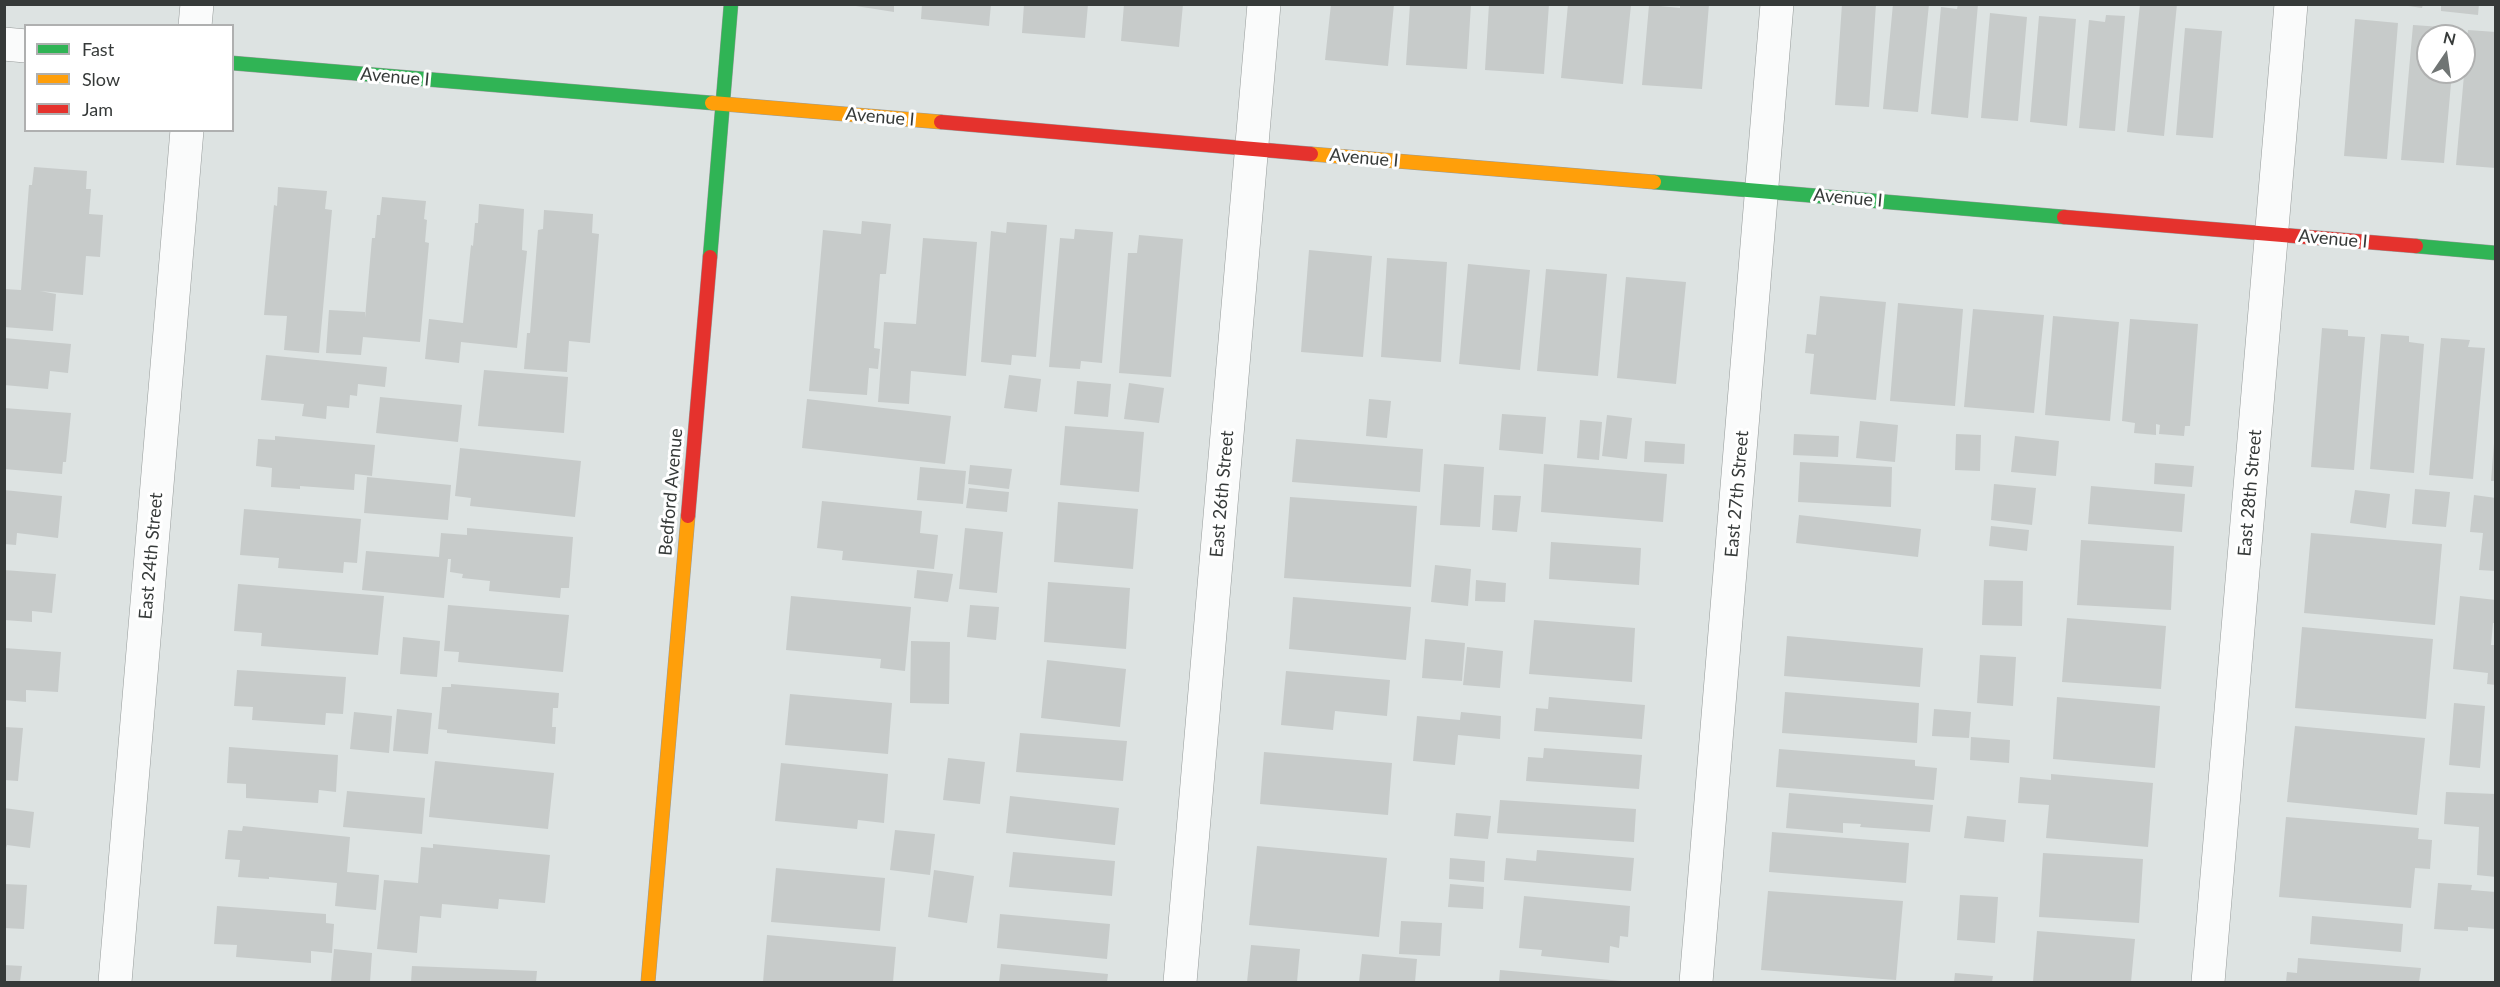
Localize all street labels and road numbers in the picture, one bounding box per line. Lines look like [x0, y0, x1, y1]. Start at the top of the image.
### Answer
street label: Avenue I [360, 63, 430, 91]
street label: Avenue I [845, 103, 915, 131]
street label: Avenue I [1329, 144, 1399, 172]
street label: Avenue I [1813, 184, 1883, 212]
street label: Avenue I [2298, 225, 2368, 253]
street label: Bedford Avenue [655, 427, 687, 557]
street label: East 28th Street [2234, 429, 2266, 557]
street label: East 26th Street [1206, 430, 1238, 558]
street label: East 27th Street [1721, 430, 1753, 558]
street label: East 24th Street [135, 492, 167, 620]

